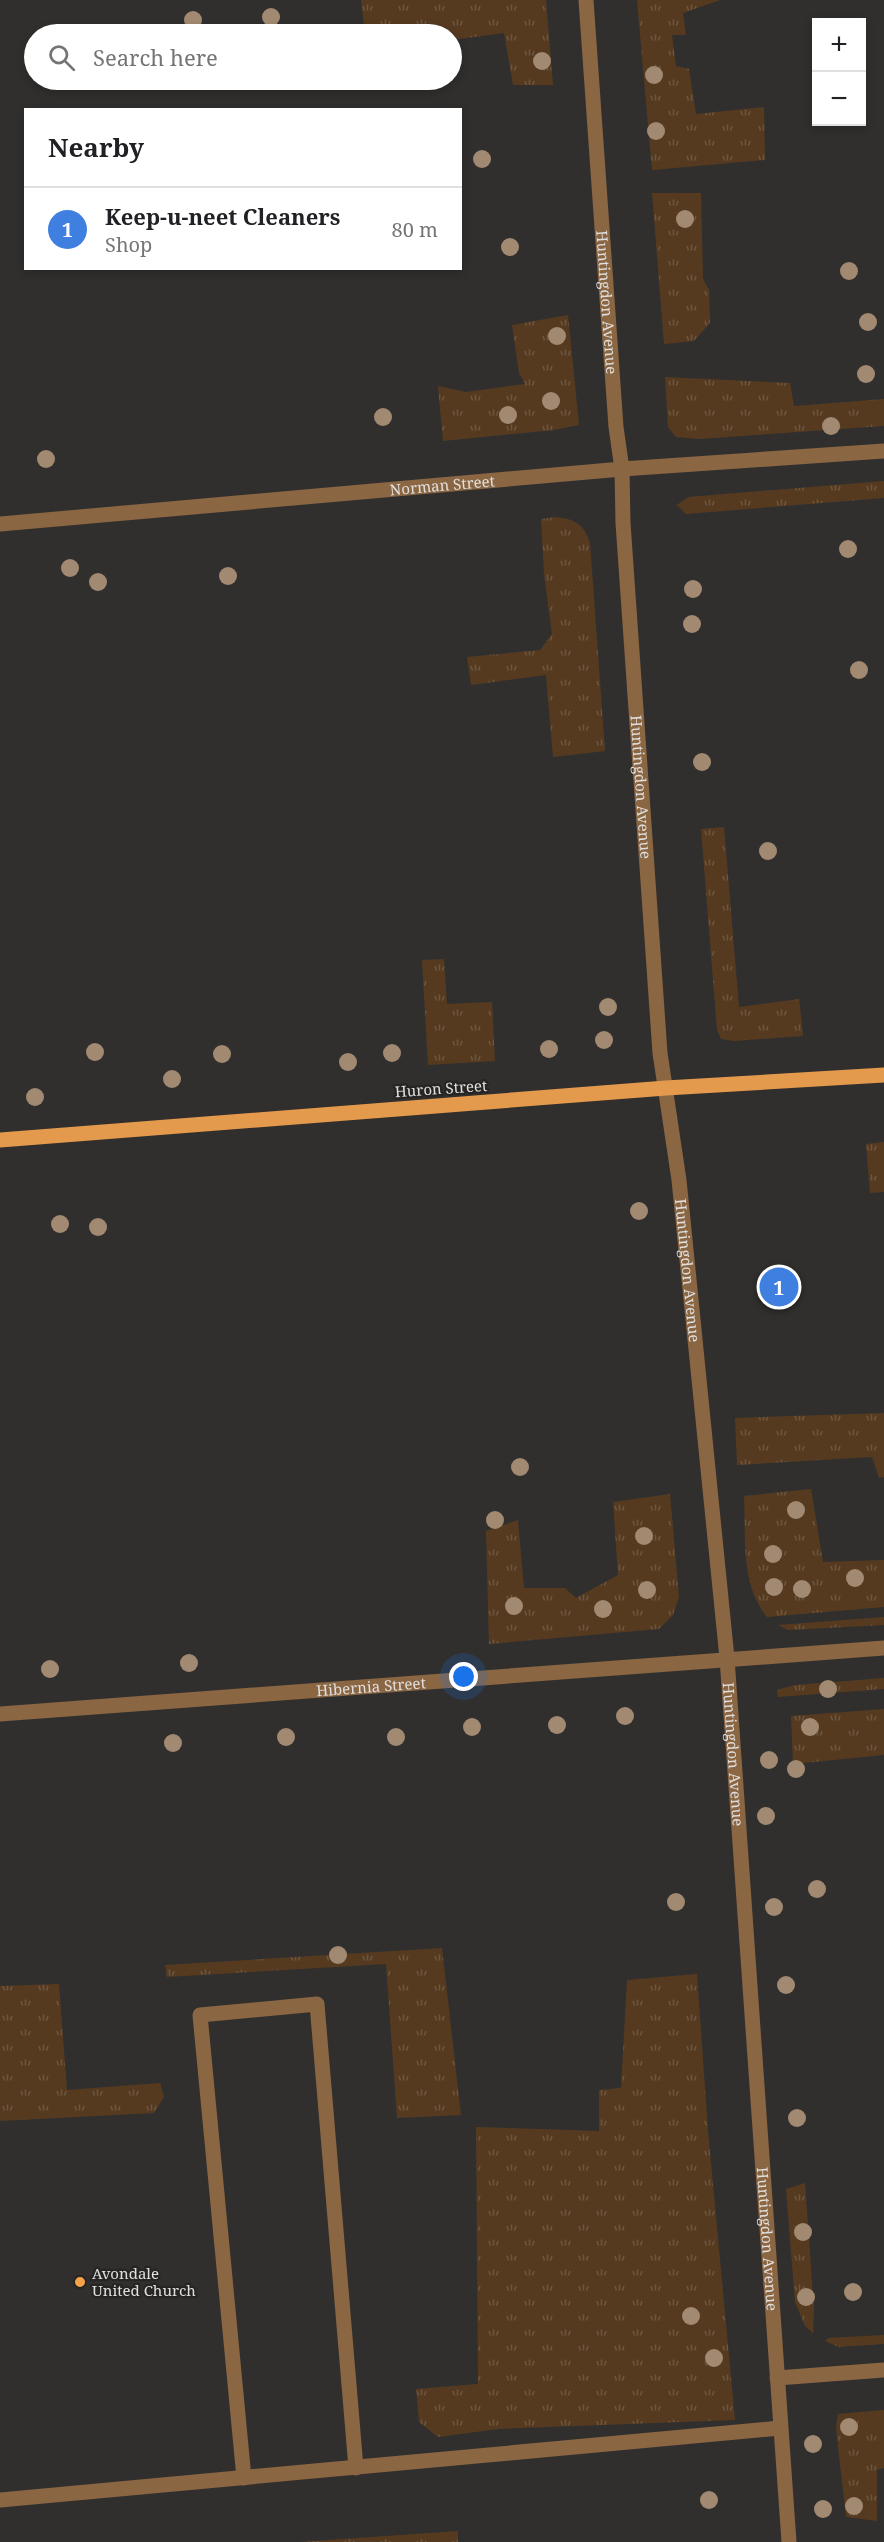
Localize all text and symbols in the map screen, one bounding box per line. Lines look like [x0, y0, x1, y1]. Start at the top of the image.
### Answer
map controls [812, 18, 866, 126]
button: + [812, 18, 866, 72]
search box [24, 24, 462, 90]
icon: search [45, 41, 78, 74]
text: Search here [93, 42, 218, 72]
button: − [812, 72, 866, 126]
text: Nearby [48, 129, 144, 165]
text: Keep-u-neet Cleaners [105, 201, 340, 231]
text: 1 [62, 216, 73, 243]
text: 80 m [392, 216, 438, 243]
street label: Huntingdon Avenue [592, 230, 622, 375]
text: Shop [105, 231, 152, 258]
street label: Norman Street [389, 470, 496, 499]
street label: Huntingdon Avenue [626, 714, 656, 859]
street label: Huron Street [394, 1075, 488, 1101]
street label: Huntingdon Avenue [671, 1198, 705, 1343]
pin: 1 [760, 1264, 798, 1310]
your location [449, 1662, 478, 1691]
street label: Hibernia Street [315, 1672, 426, 1700]
street label: Huntingdon Avenue [719, 1682, 749, 1827]
street label: Huntingdon Avenue [753, 2166, 783, 2312]
place label: Avondale United Church [92, 2263, 196, 2300]
marker: Avondale United Church [73, 2275, 87, 2289]

